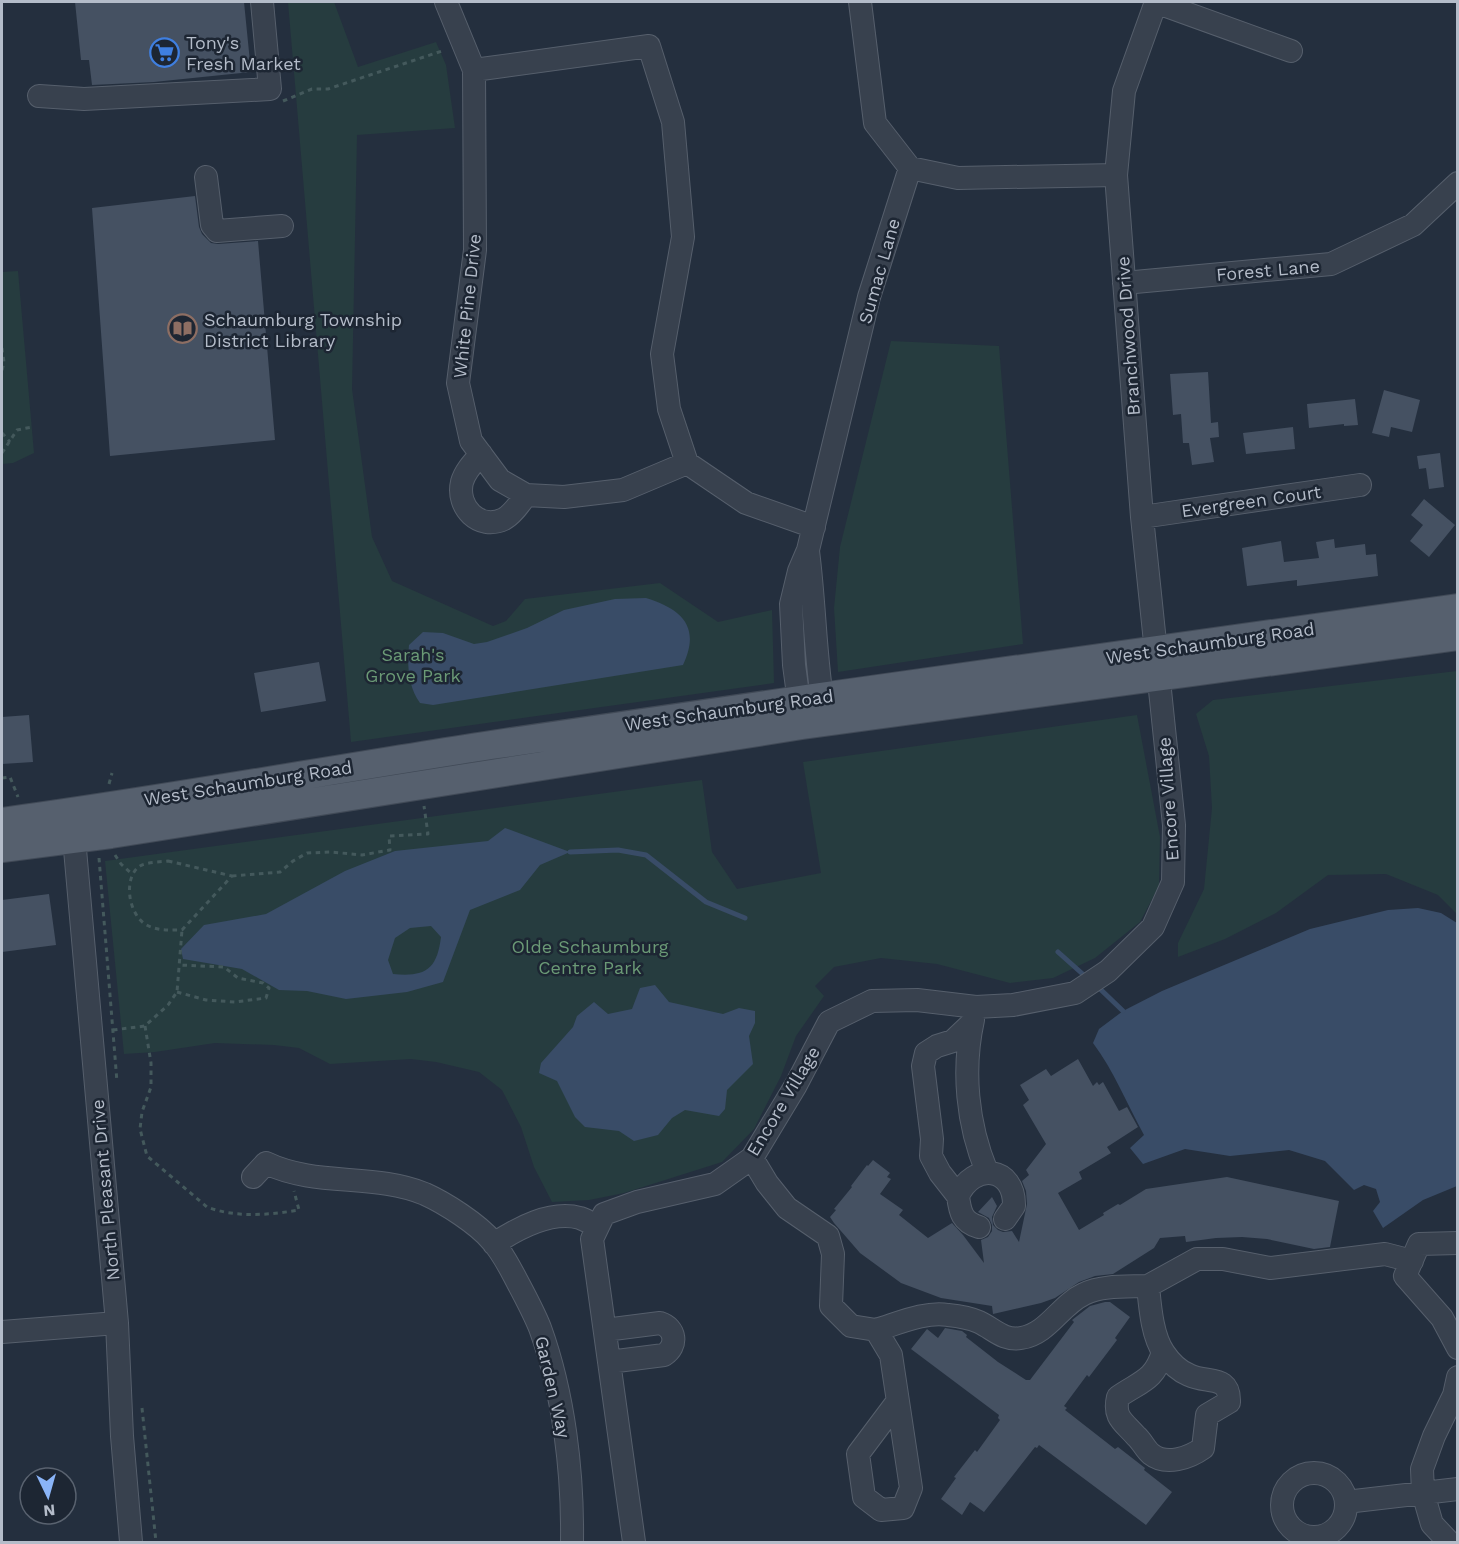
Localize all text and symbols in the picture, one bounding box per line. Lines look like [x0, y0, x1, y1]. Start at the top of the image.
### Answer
place label: Tony's Fresh Market [186, 32, 301, 74]
supermarket icon: Tony's Fresh Market [149, 36, 181, 68]
street label: Sumac Lane [854, 216, 904, 326]
street label: White Pine Drive [449, 233, 485, 379]
street label: Forest Lane [1215, 255, 1321, 285]
street label: Branchwood Drive [1112, 256, 1144, 416]
place label: Schaumburg Township District Library [204, 309, 402, 351]
library icon: Schaumburg Township District Library [167, 313, 199, 345]
street label: Evergreen Court [1180, 481, 1323, 521]
street label: West Schaumburg Road [1104, 618, 1316, 668]
park label: Sarah's Grove Park [365, 644, 461, 686]
street label: West Schaumburg Road [623, 685, 835, 735]
street label: Encore Village [1153, 736, 1183, 862]
street label: West Schaumburg Road [142, 756, 354, 810]
park label: Olde Schaumburg Centre Park [512, 936, 669, 978]
street label: Encore Village [742, 1042, 824, 1160]
street label: North Pleasant Drive [87, 1099, 123, 1281]
street label: Garden Way [531, 1334, 575, 1441]
north arrow [18, 1466, 78, 1526]
text: N [43, 1500, 56, 1520]

